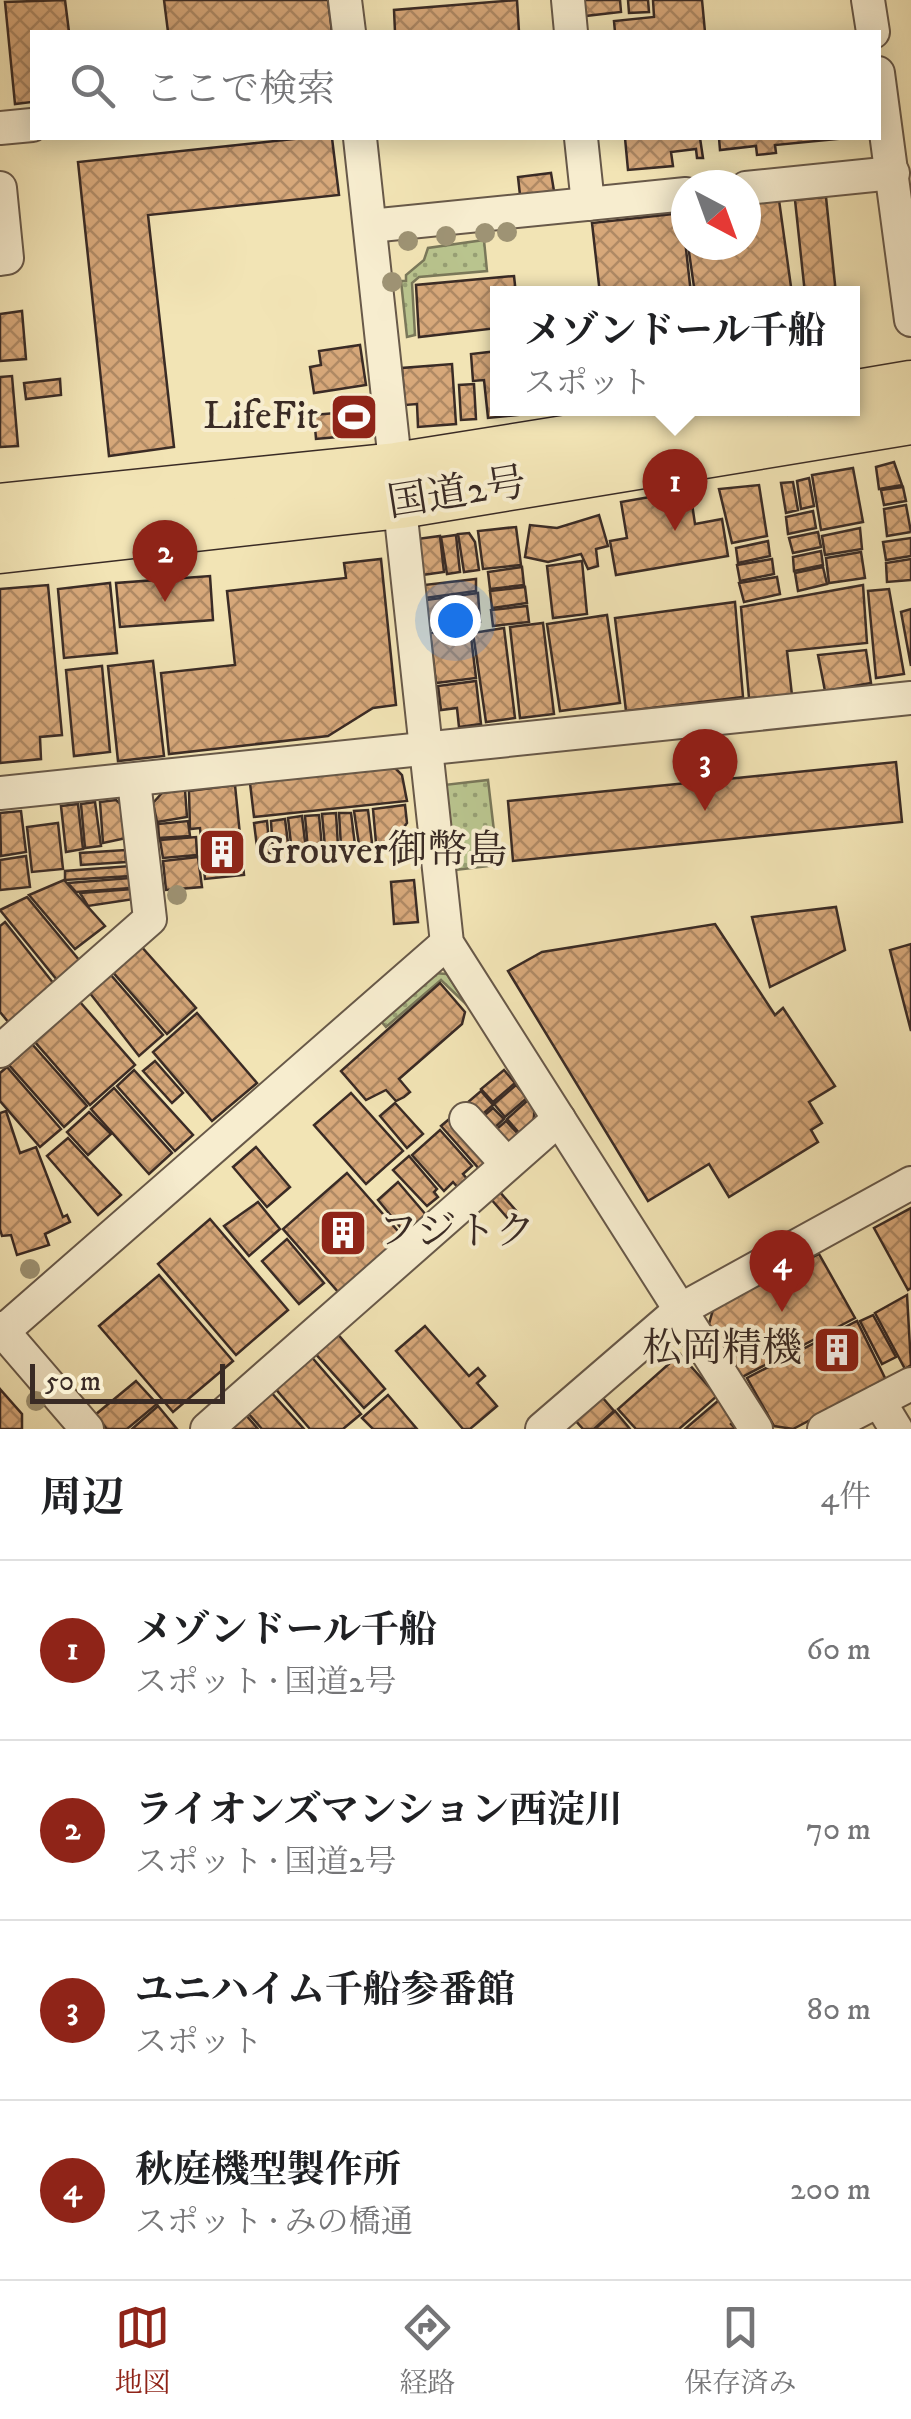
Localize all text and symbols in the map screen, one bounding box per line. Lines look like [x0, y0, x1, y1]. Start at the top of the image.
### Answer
search box [30, 30, 881, 140]
icon: search [65, 58, 120, 113]
text: ここで検索 [145, 66, 335, 114]
north arrow [671, 170, 761, 260]
popup [490, 286, 860, 416]
text: メゾンドール千船 [524, 308, 826, 356]
text: スポット [524, 364, 652, 404]
sports icon: LifeFit [328, 391, 380, 443]
place label: LifeFit [203, 392, 319, 442]
pin: 1 [642, 448, 708, 531]
street label: 国道2号 [384, 458, 530, 530]
pin: 2 [132, 520, 198, 602]
your location [430, 595, 481, 646]
pin: 3 [672, 728, 738, 811]
building icon: Grouver御幣島 [196, 826, 248, 878]
place label: Grouver御幣島 [257, 827, 508, 877]
building icon: フジトク [317, 1207, 369, 1259]
place label: フジトク [378, 1208, 536, 1258]
pin: 4 [750, 1230, 814, 1312]
building icon: 松岡精機 [811, 1324, 863, 1376]
place label: 松岡精機 [642, 1325, 802, 1375]
scale bar [30, 1359, 225, 1404]
text: 50 m [45, 1364, 101, 1399]
text: 周辺 [40, 1473, 124, 1525]
text: 4件 [821, 1478, 871, 1518]
text: メゾンドール千船 [135, 1607, 437, 1655]
text: 1 [67, 1630, 78, 1670]
text: 60 m [806, 1630, 871, 1670]
text: スポット · 国道2号 [135, 1663, 396, 1703]
text: ライオンズマンション西淀川 [135, 1787, 623, 1835]
text: 2 [65, 1810, 80, 1850]
text: 70 m [806, 1810, 871, 1850]
text: スポット · 国道2号 [135, 1843, 396, 1883]
text: ユニハイム千船参番館 [135, 1967, 515, 2015]
text: 3 [67, 1990, 78, 2030]
text: 80 m [807, 1990, 871, 2030]
text: スポット [135, 2023, 263, 2063]
text: 秋庭機型製作所 [135, 2147, 401, 2195]
text: 4 [63, 2170, 82, 2210]
text: 200 m [790, 2170, 871, 2210]
text: スポット · みの橋通 [135, 2203, 412, 2243]
tab: 地図 [114, 2300, 171, 2401]
tab: 経路 [399, 2300, 456, 2401]
tab: 保存済み [684, 2300, 797, 2401]

